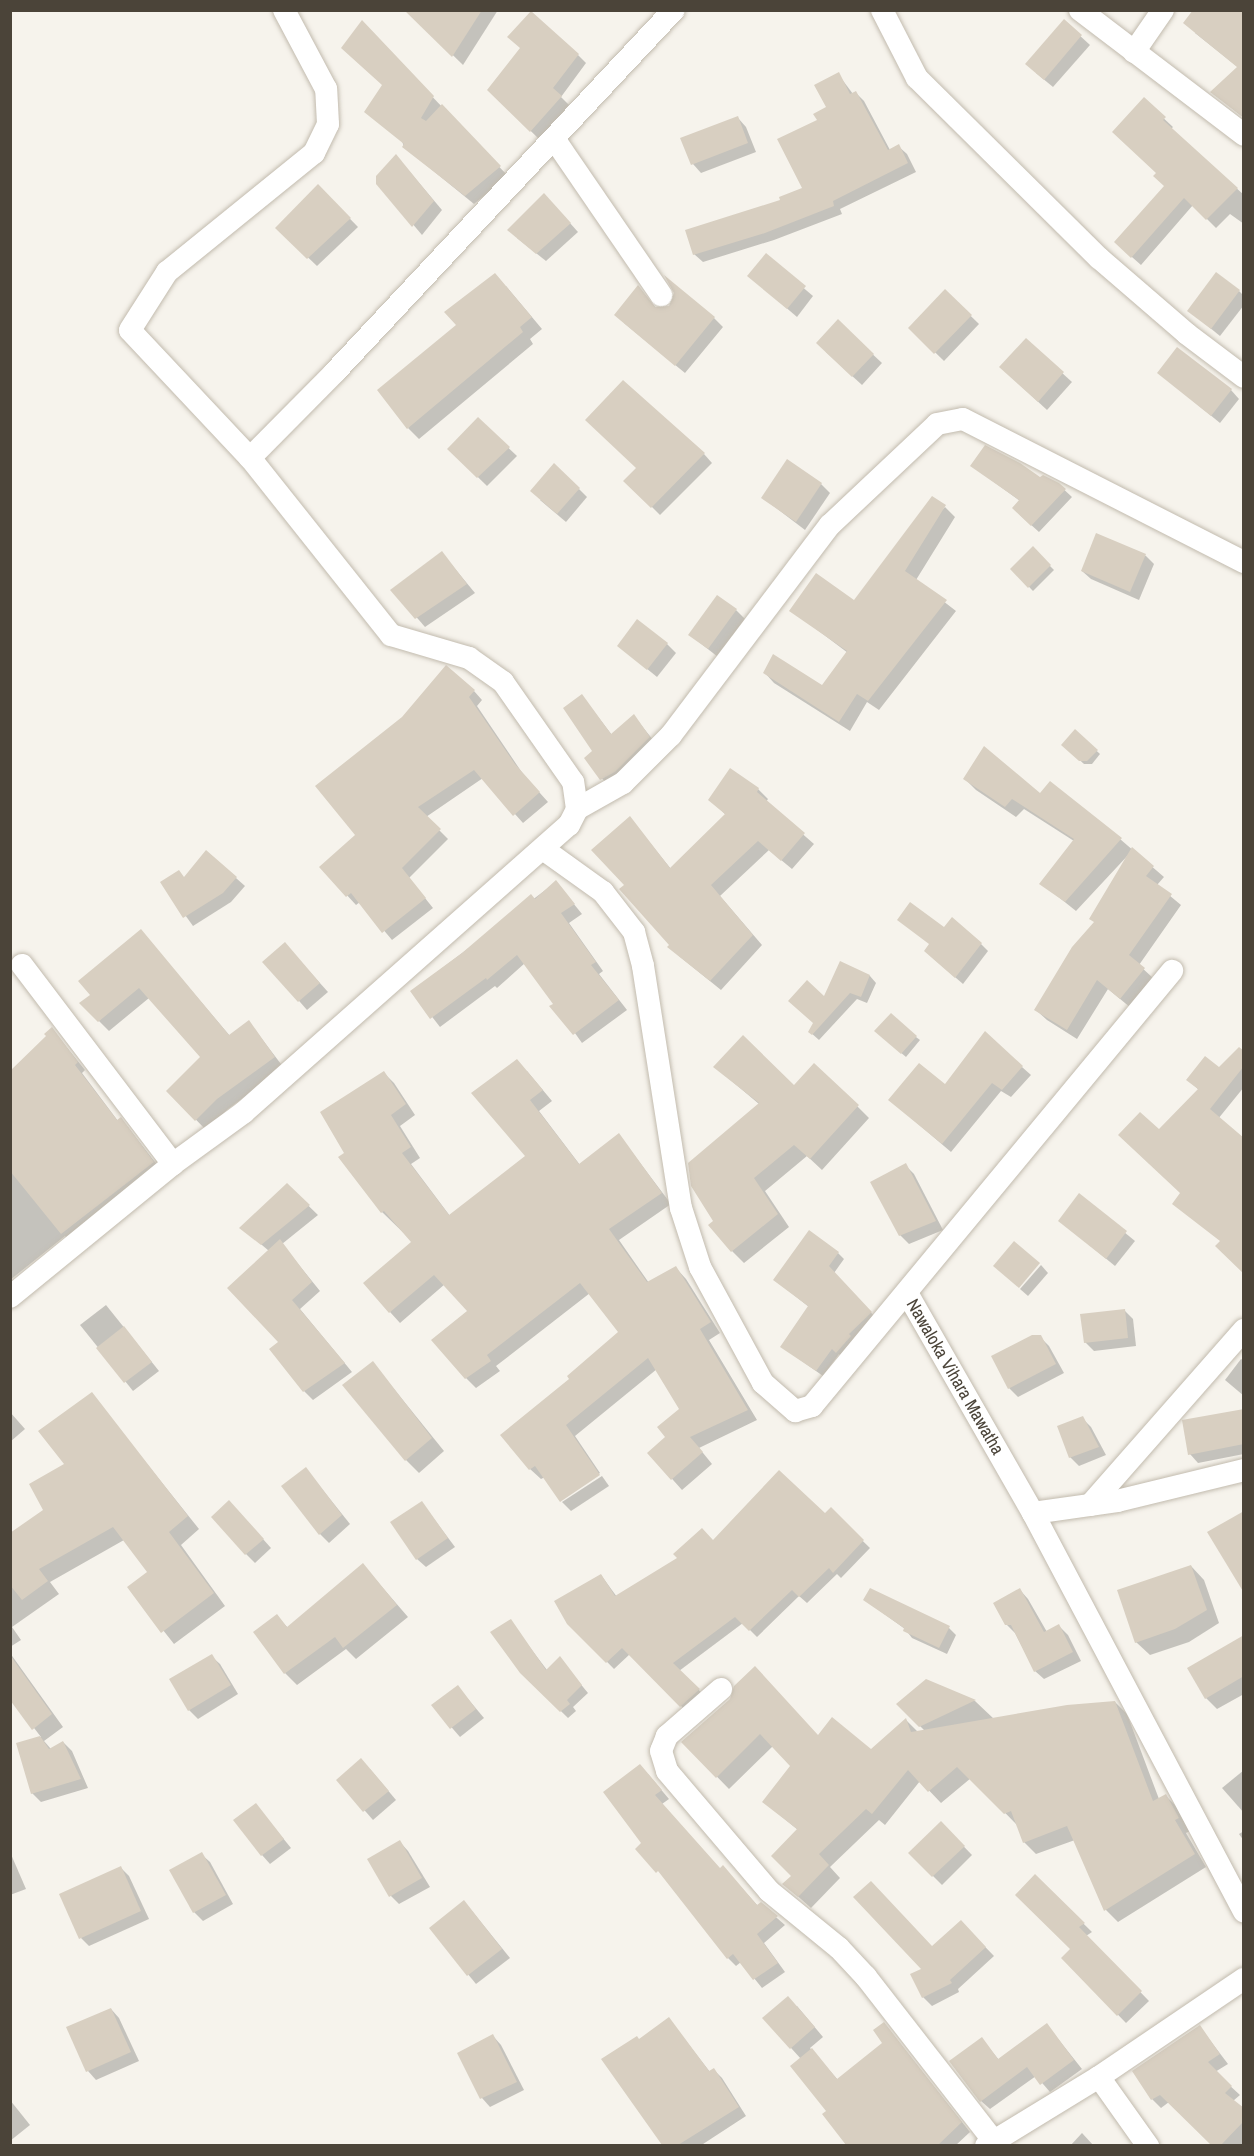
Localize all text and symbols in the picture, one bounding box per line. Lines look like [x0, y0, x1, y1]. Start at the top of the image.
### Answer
street label: Nawaloka Vihara Mawatha [902, 1295, 1008, 1459]

